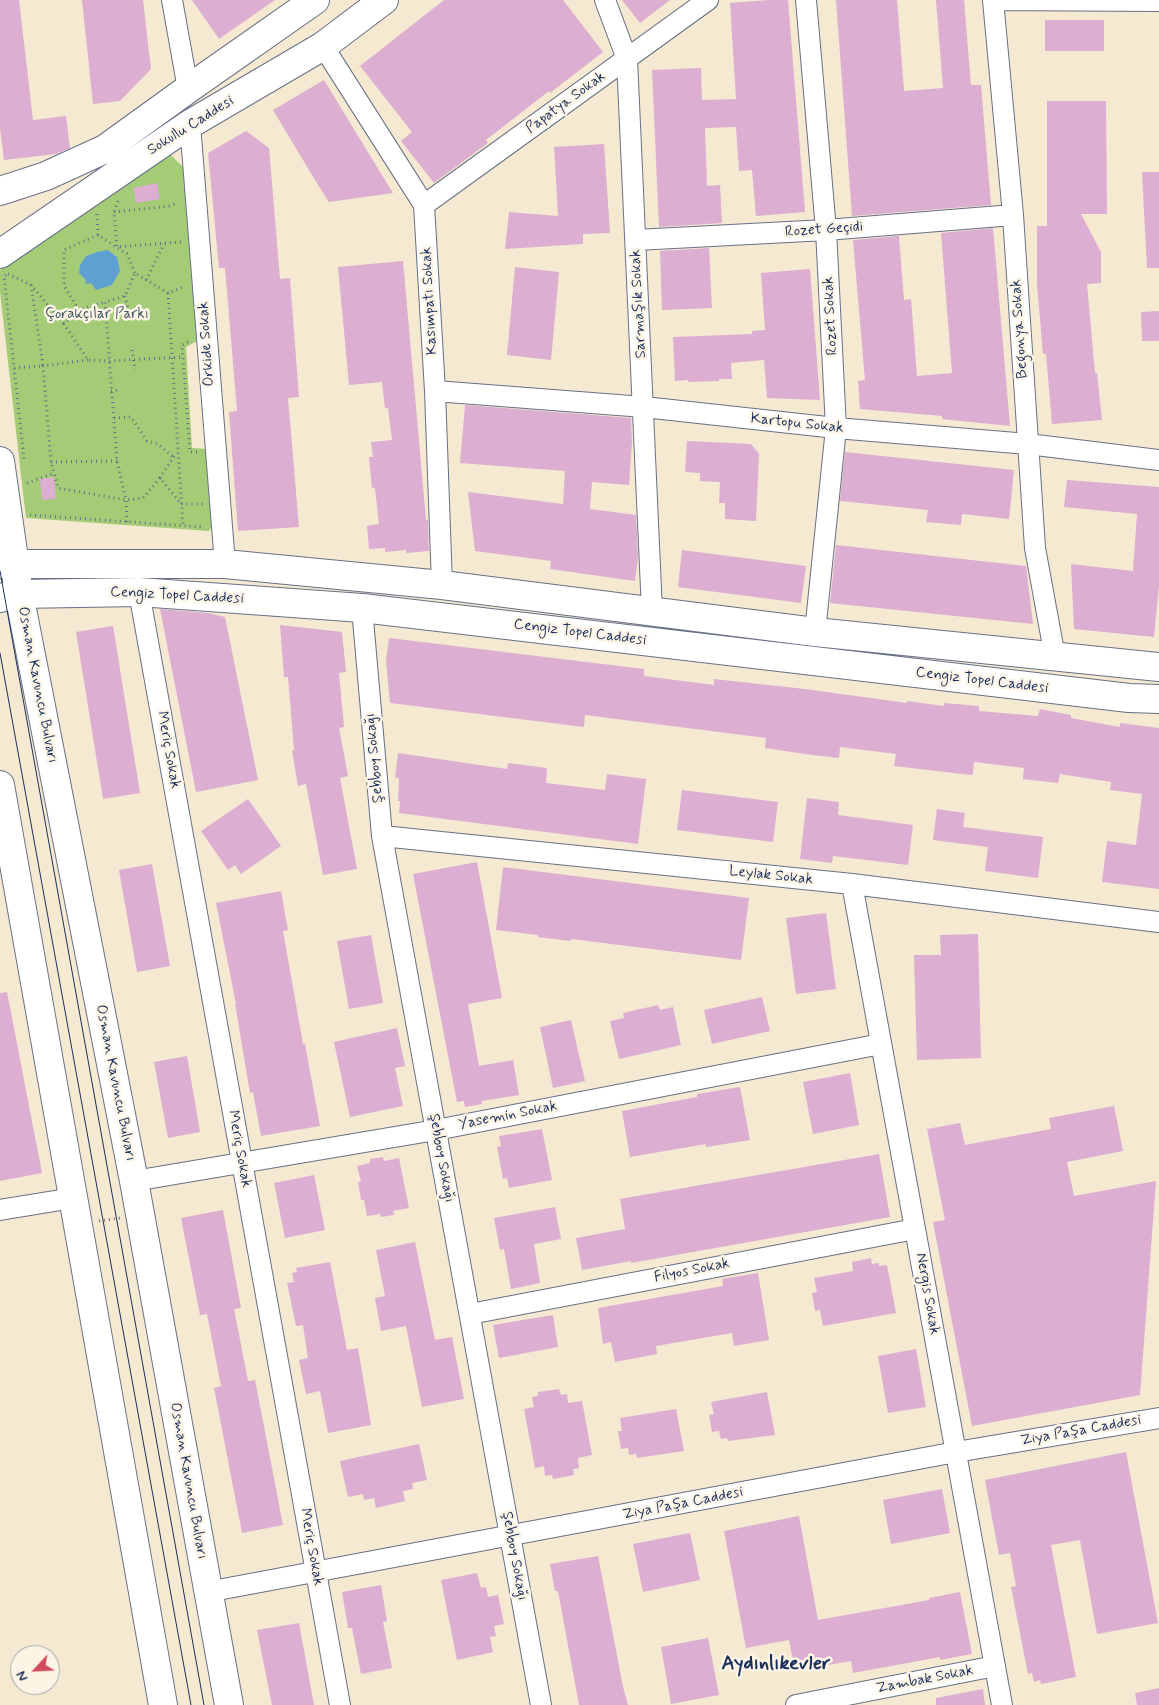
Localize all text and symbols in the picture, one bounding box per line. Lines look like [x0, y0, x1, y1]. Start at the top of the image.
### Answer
street label: Papatya Sokak [523, 68, 609, 138]
street label: Sokullu Caddesi [145, 92, 237, 160]
street label: Rozet Geçidi [784, 218, 864, 242]
street label: Kasımpatı Sokak [418, 247, 442, 355]
street label: Sarmaşık Sokak [627, 249, 651, 359]
street label: Rozet Sokak [820, 276, 842, 356]
street label: Begonya Sokak [1008, 279, 1032, 379]
street label: Orkide Sokak [195, 301, 219, 387]
park label: Çorakçılar Parkı [45, 306, 149, 324]
street label: Kartopu Sokak [750, 410, 844, 438]
street label: Cengiz Topel Caddesi [110, 584, 244, 608]
street label: Osman Kavuncu Bulvarı [13, 605, 61, 765]
street label: Cengiz Topel Caddesi [513, 616, 647, 650]
street label: Cengiz Topel Caddesi [915, 664, 1049, 698]
street label: Meriç Sokak [152, 710, 184, 790]
street label: Şebboy Sokağı [362, 712, 388, 804]
street label: Leylak Sokak [728, 863, 814, 889]
street label: Osman Kavuncu Bulvarı [91, 1003, 139, 1163]
street label: Yasemin Sokak [457, 1098, 559, 1134]
street label: Meriç Sokak [223, 1109, 255, 1189]
street label: Şebboy Sokağı [424, 1112, 458, 1204]
street label: Nergis Sokak [911, 1252, 943, 1336]
street label: Filyos Sokak [653, 1255, 731, 1287]
street label: Osman Kavuncu Bulvarı [165, 1401, 211, 1561]
street label: Ziya Paşa Caddesi [1019, 1412, 1143, 1450]
street label: Ziya Paşa Caddesi [621, 1484, 745, 1524]
street label: Meriç Sokak [295, 1507, 327, 1587]
street label: Şebboy Sokağı [497, 1510, 531, 1602]
north arrow [10, 1645, 60, 1695]
district label: Aydınlıkevler [721, 1653, 831, 1677]
street label: Zambak Sokak [875, 1662, 975, 1698]
text: N [12, 1668, 32, 1684]

